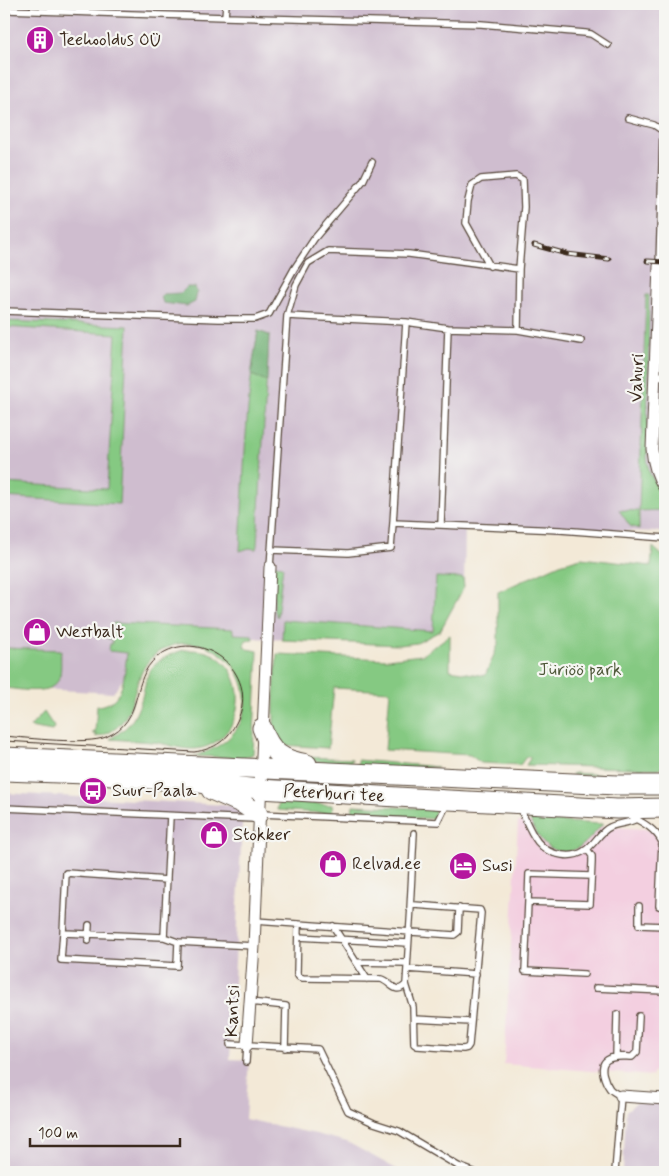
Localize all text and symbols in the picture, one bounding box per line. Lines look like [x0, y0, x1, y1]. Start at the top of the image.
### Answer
building icon: Teehooldus OÜ [25, 25, 55, 55]
place label: Teehooldus OÜ [59, 28, 162, 52]
street label: Vahuri [624, 353, 650, 403]
shop icon: Westbalt [22, 617, 52, 647]
place label: Westbalt [56, 620, 124, 644]
park label: Jüriöö park [538, 658, 622, 682]
bus stop icon: Suur-Paala [78, 776, 108, 806]
place label: Suur-Paala [112, 779, 196, 803]
street label: Peterburi tee [283, 779, 385, 809]
shop icon: Stokker [199, 820, 229, 850]
place label: Stokker [233, 823, 291, 847]
shop icon: Relvad.ee [318, 849, 348, 879]
hotel icon: Susi [448, 851, 478, 881]
place label: Relvad.ee [352, 852, 421, 876]
place label: Susi [482, 854, 513, 878]
street label: Kantsi [220, 984, 246, 1038]
scale bar [30, 1116, 180, 1148]
text: 100 m [38, 1124, 78, 1144]

